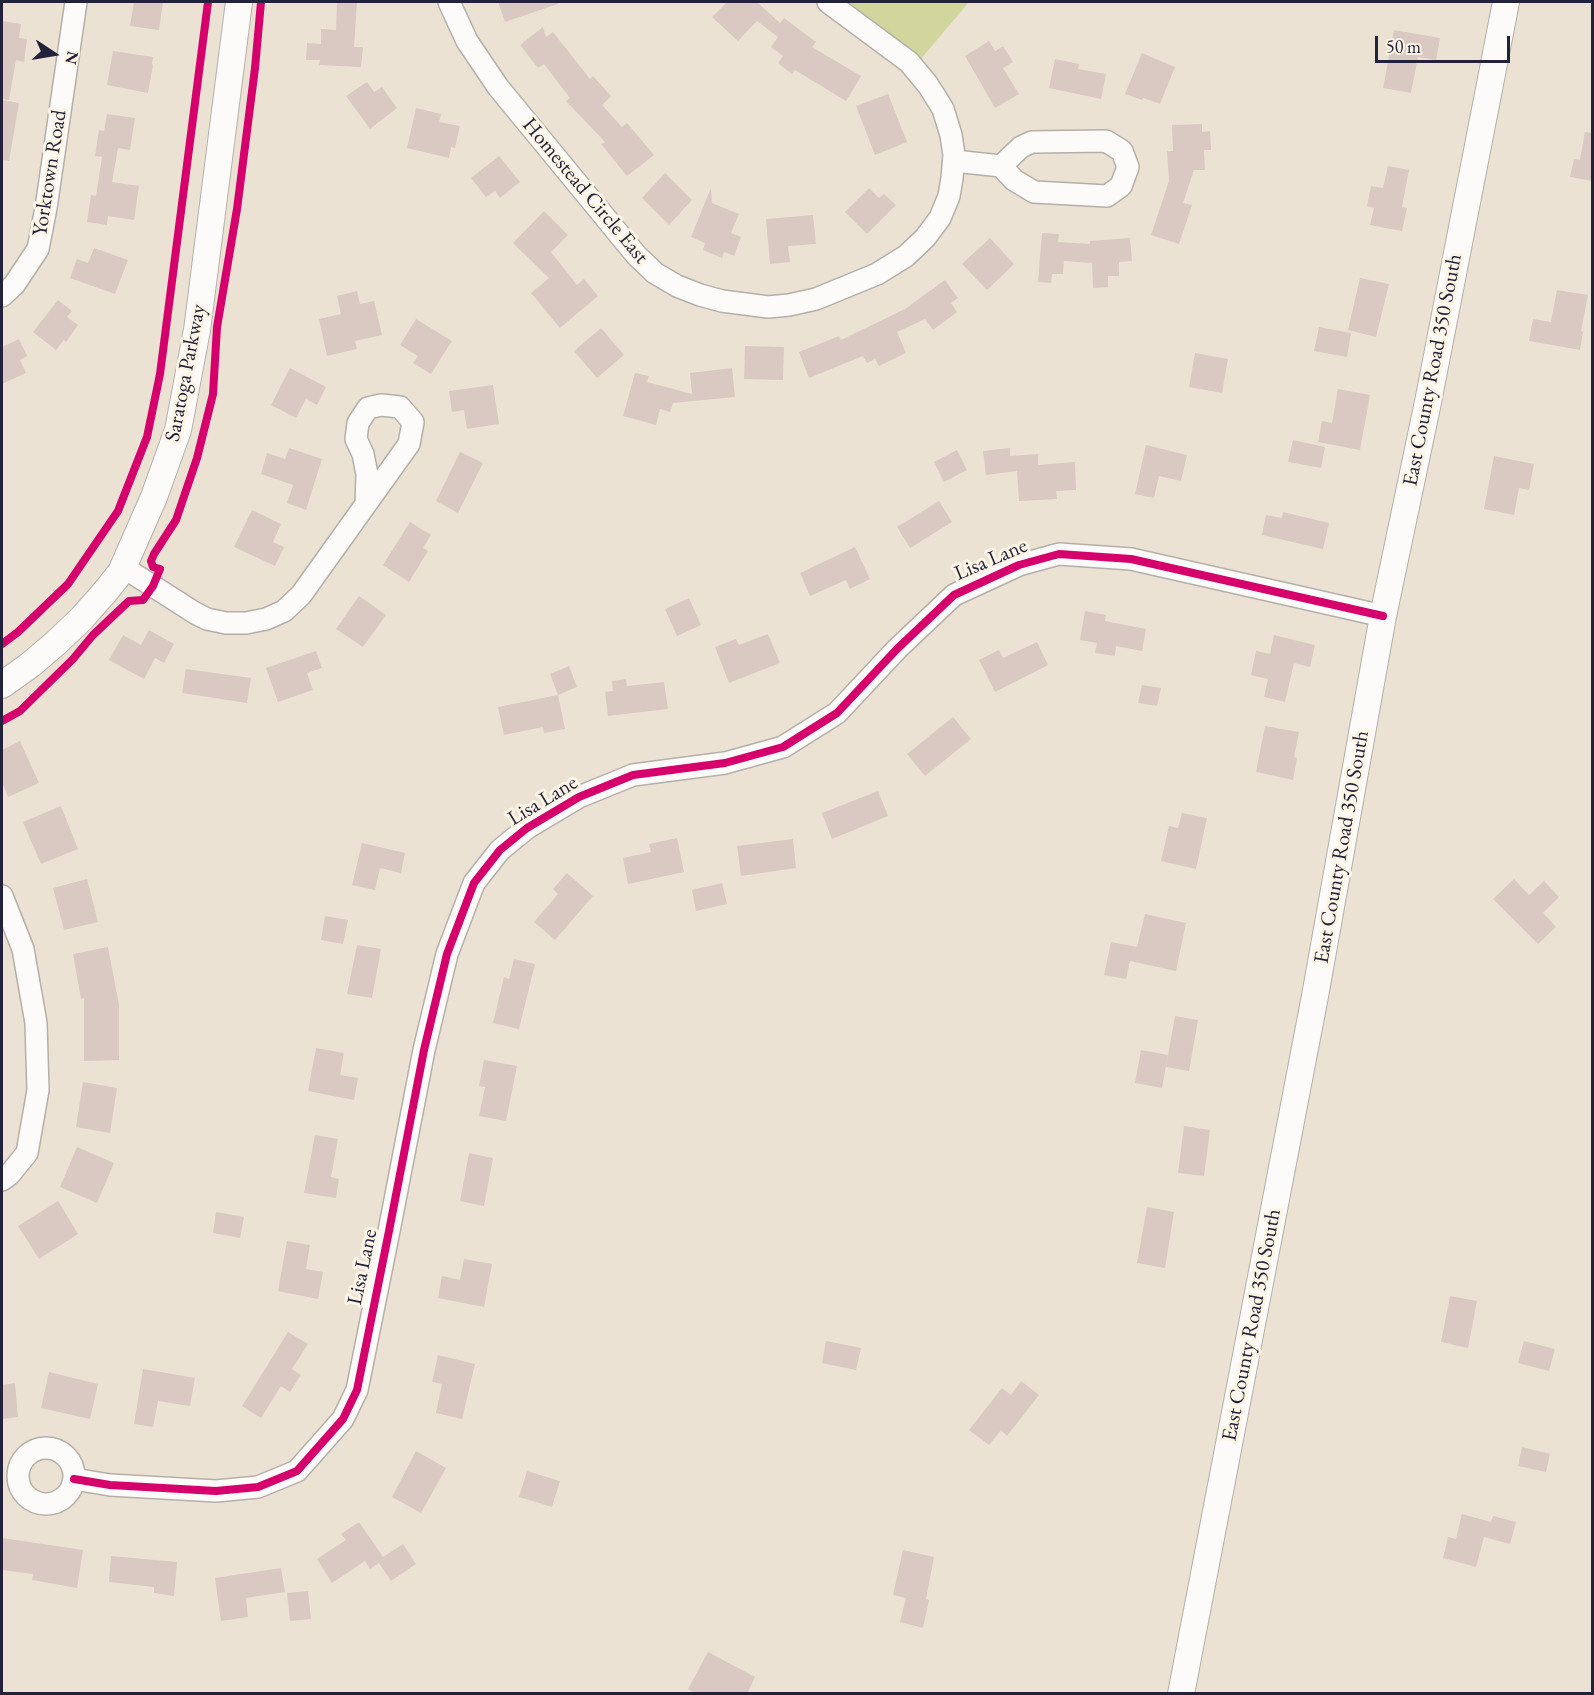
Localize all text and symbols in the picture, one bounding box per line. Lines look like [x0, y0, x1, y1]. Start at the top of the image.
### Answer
north arrow [24, 24, 84, 84]
scale bar [1378, 24, 1513, 62]
text: 50 m [1386, 35, 1421, 58]
text: N [60, 49, 84, 66]
street label: Yorktown Road [28, 108, 72, 238]
street label: Homestead Circle East [517, 113, 653, 269]
street label: East County Road 350 South [1398, 252, 1468, 488]
street label: Saratoga Parkway [160, 302, 212, 444]
street label: Lisa Lane [951, 533, 1031, 587]
street label: East County Road 350 South [1309, 729, 1375, 965]
street label: Lisa Lane [504, 770, 582, 832]
street label: East County Road 350 South [1217, 1207, 1287, 1443]
street label: Lisa Lane [343, 1227, 383, 1307]

